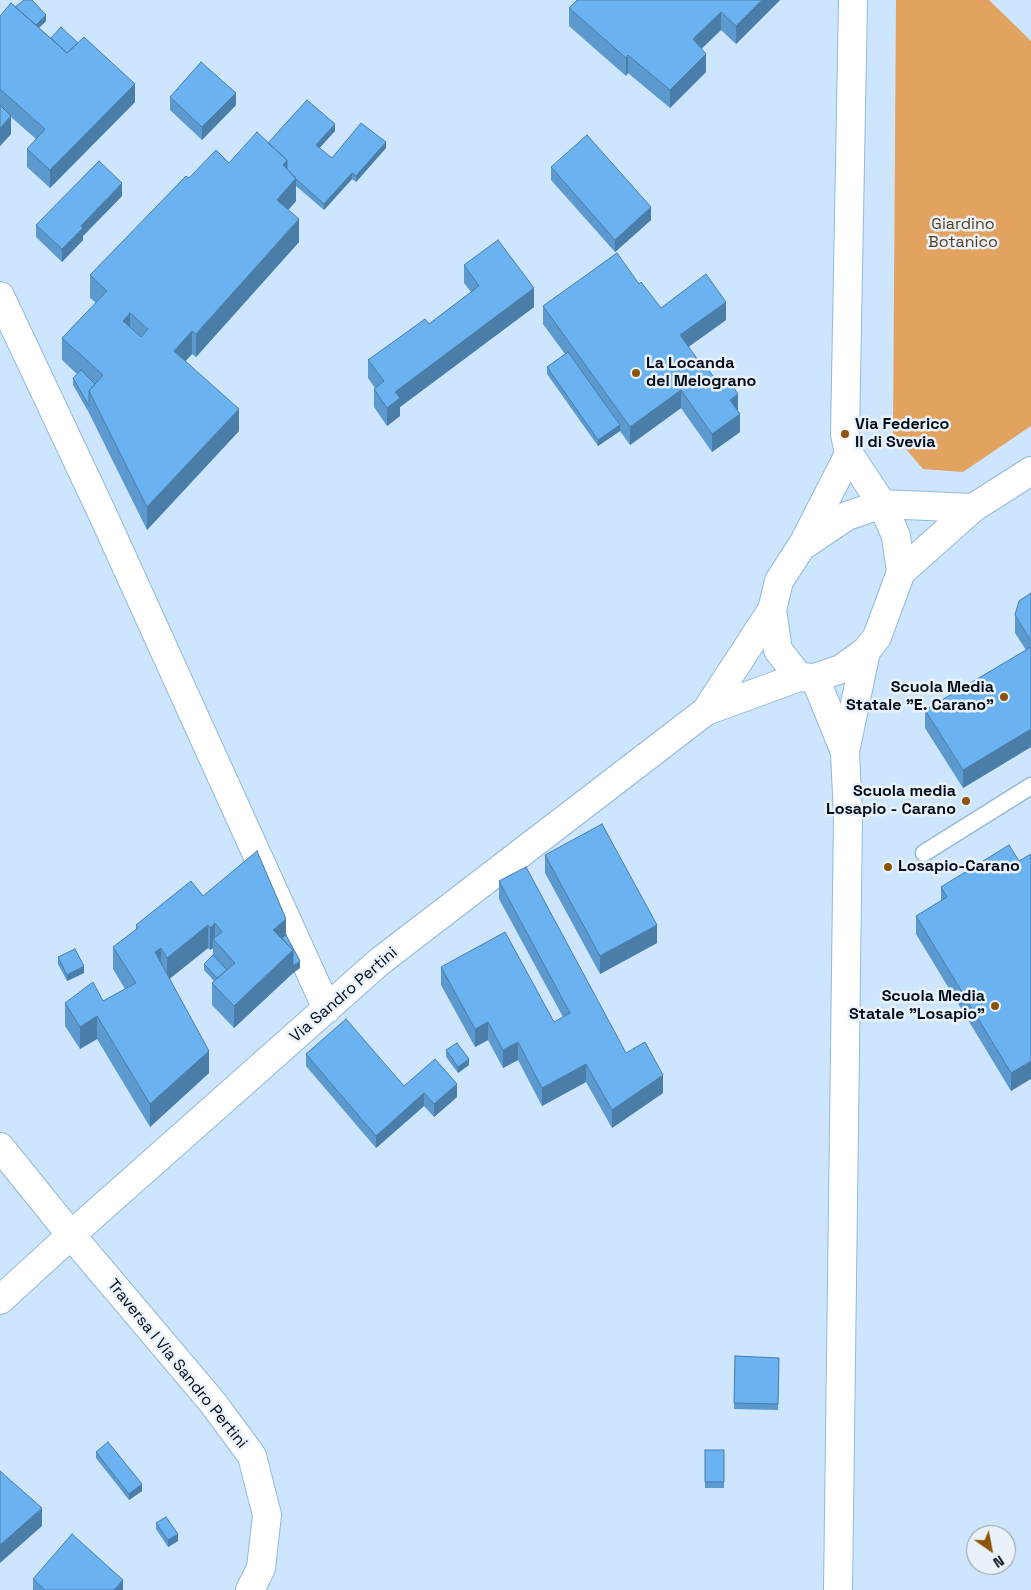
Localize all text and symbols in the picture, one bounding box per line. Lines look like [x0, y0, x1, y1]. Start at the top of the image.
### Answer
park label: Giardino Botanico [928, 215, 998, 253]
place label: La Locanda del Melograno [646, 354, 756, 392]
marker: La Locanda del Melograno [630, 367, 642, 379]
place label: Via Federico II di Svevia [855, 415, 949, 453]
marker: Via Federico II di Svevia [839, 428, 851, 440]
place label: Scuola Media Statale "E. Carano" [846, 678, 994, 716]
marker: Scuola Media Statale "E. Carano" [998, 691, 1010, 703]
place label: Scuola media Losapio - Carano [826, 782, 956, 820]
marker: Scuola media Losapio - Carano [960, 795, 972, 807]
place label: Losapio-Carano [898, 857, 1020, 877]
marker: Losapio-Carano [882, 861, 894, 873]
street label: Via Sandro Pertini [286, 943, 402, 1047]
place label: Scuola Media Statale "Losapio" [849, 987, 985, 1025]
marker: Scuola Media Statale "Losapio" [989, 1000, 1001, 1012]
street label: Traversa I Via Sandro Pertini [103, 1276, 251, 1452]
north arrow [966, 1525, 1016, 1575]
text: N [990, 1552, 1007, 1572]

